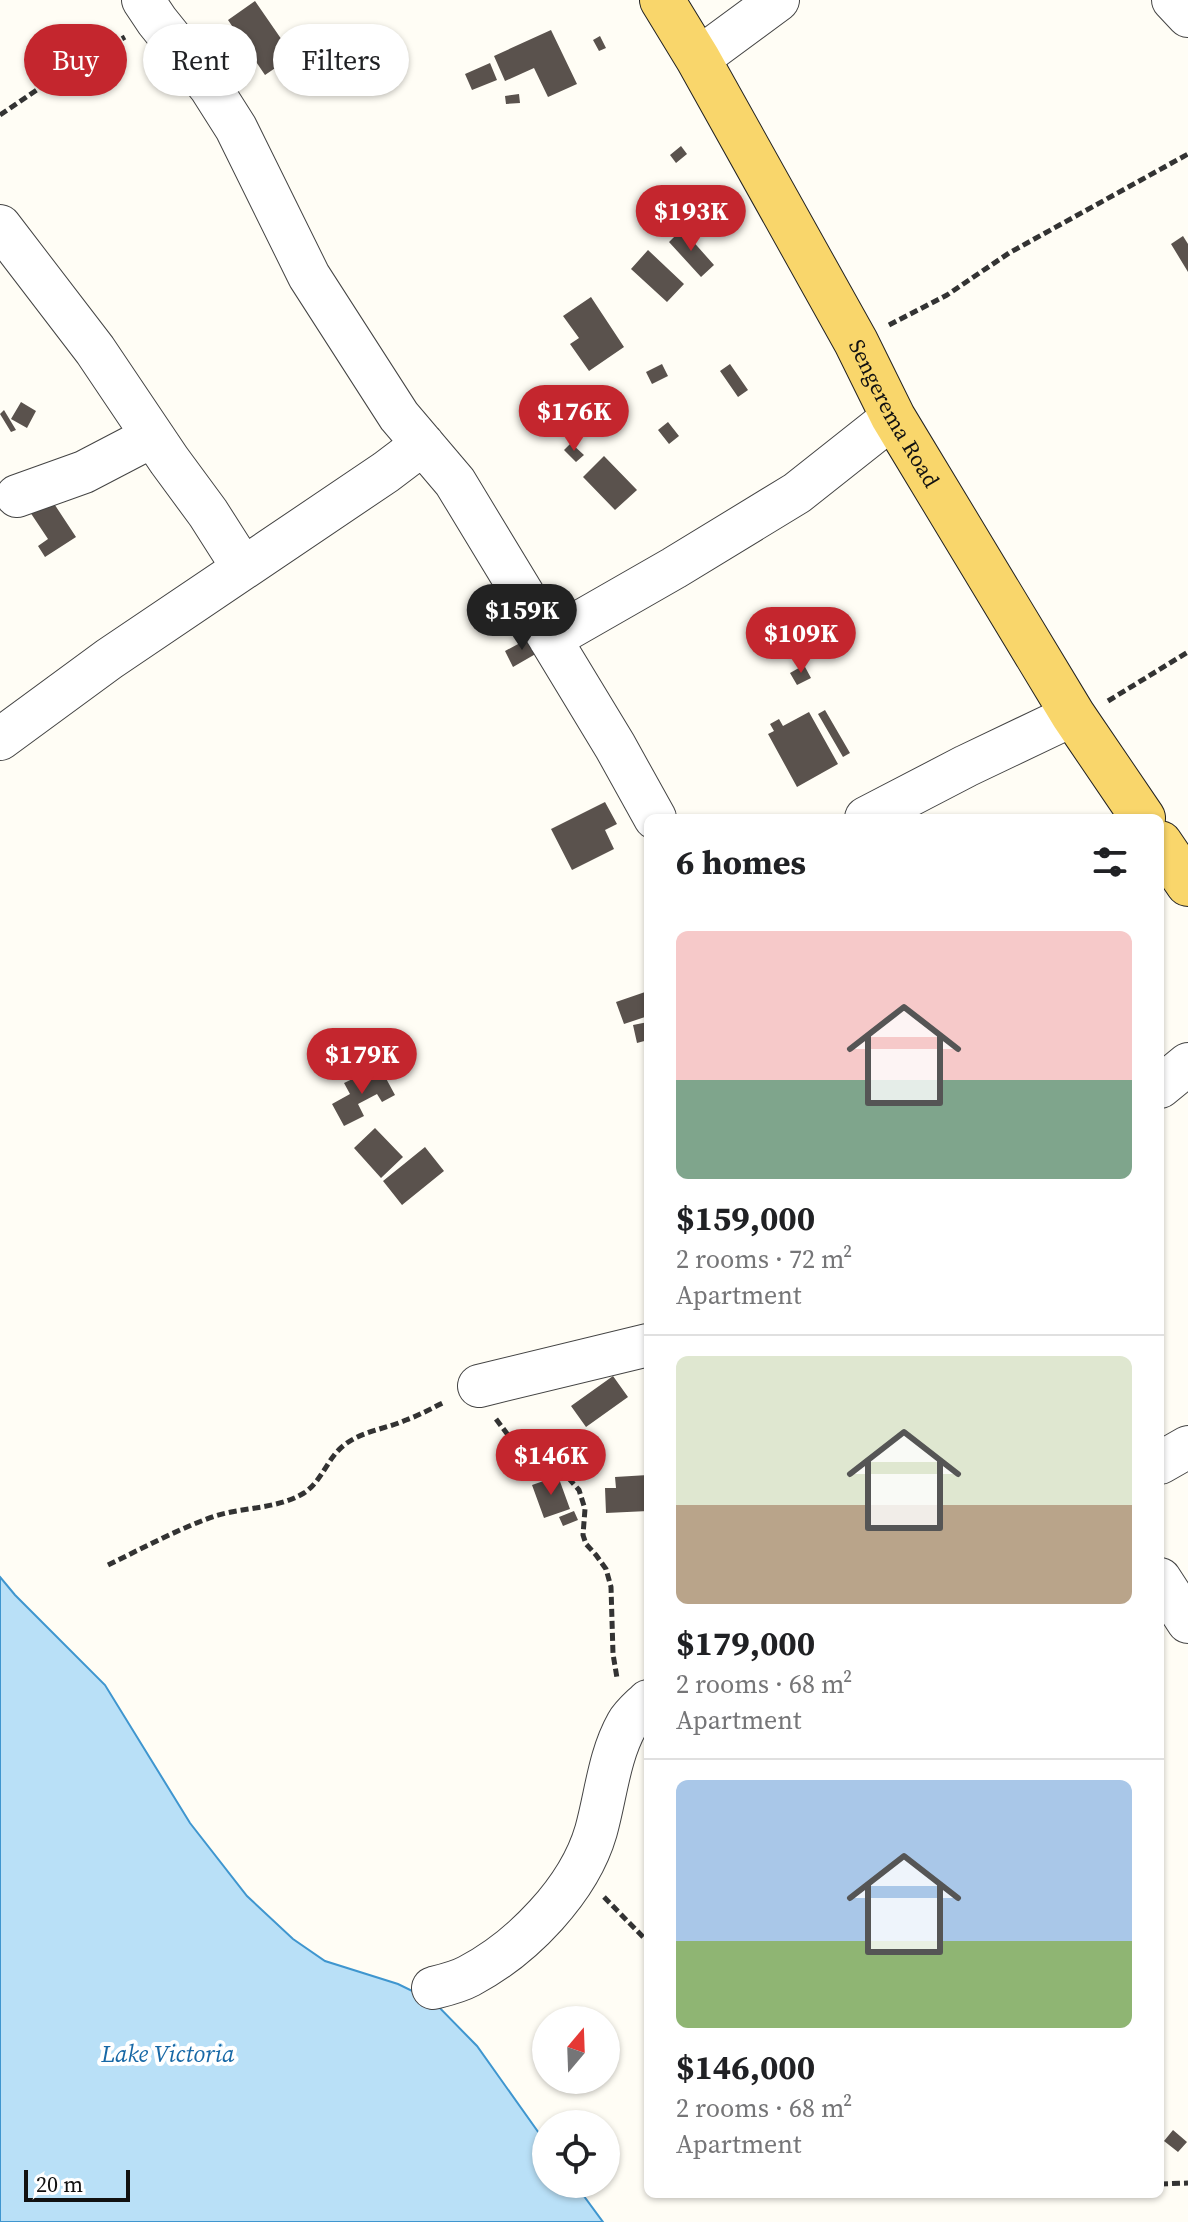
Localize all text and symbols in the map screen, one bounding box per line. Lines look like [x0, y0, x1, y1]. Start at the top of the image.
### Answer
chip: Buy [24, 24, 127, 96]
chip: Rent [143, 24, 257, 96]
chip: Filters [273, 24, 409, 96]
pin: $193K [635, 185, 747, 253]
text: $193K [654, 193, 728, 229]
street label: Sengerema Road [842, 334, 947, 493]
pin: $176K [518, 385, 630, 453]
text: $176K [537, 393, 611, 429]
pin: $159K [466, 584, 578, 652]
text: $159K [485, 592, 559, 628]
pin: $109K [745, 607, 857, 675]
text: $109K [764, 615, 838, 651]
text: 6 homes [676, 839, 806, 885]
icon: filters [1088, 840, 1132, 884]
icon: home [832, 983, 976, 1127]
pin: $179K [306, 1028, 418, 1096]
text: $179K [325, 1036, 399, 1072]
text: $159,000 [676, 1195, 815, 1241]
text: 2 rooms · 72 m² [676, 1241, 852, 1277]
text: Apartment [676, 1277, 801, 1313]
icon: home [832, 1408, 976, 1552]
pin: $146K [495, 1429, 607, 1497]
text: $146K [514, 1437, 588, 1473]
text: $179,000 [676, 1620, 815, 1666]
text: 2 rooms · 68 m² [676, 1666, 852, 1702]
text: Apartment [676, 1702, 801, 1738]
icon: home [832, 1832, 976, 1976]
north arrow [532, 2006, 620, 2094]
map controls [532, 2006, 620, 2198]
water label: Lake Victoria [100, 2037, 235, 2070]
text: $146,000 [676, 2044, 815, 2090]
text: 2 rooms · 68 m² [676, 2090, 852, 2126]
button: locate [532, 2110, 620, 2198]
text: Apartment [676, 2126, 801, 2162]
scale bar [24, 2166, 130, 2202]
text: 20 m [36, 2169, 83, 2199]

